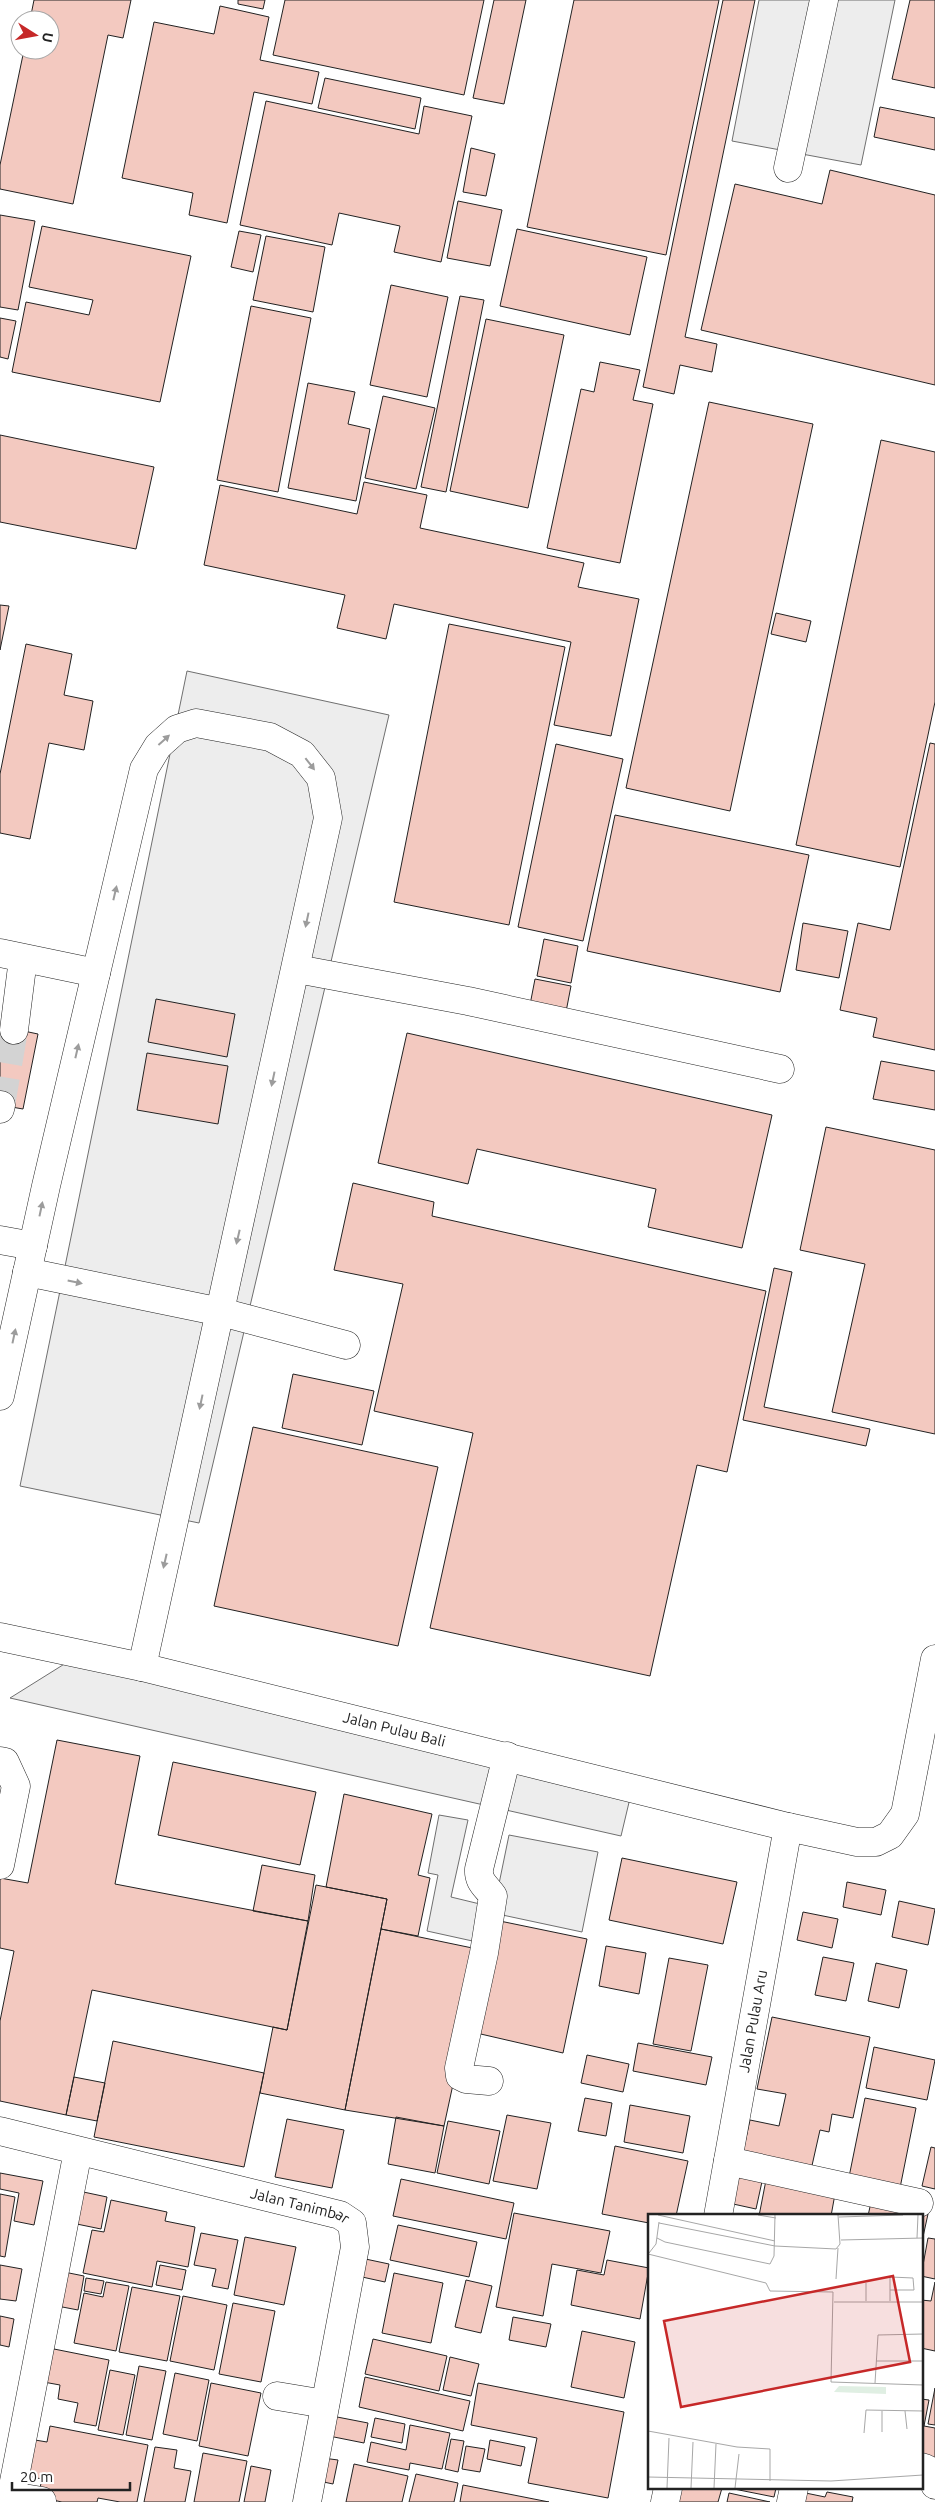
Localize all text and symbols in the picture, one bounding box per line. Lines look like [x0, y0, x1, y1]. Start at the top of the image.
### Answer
north arrow [10, 10, 60, 60]
text: U [39, 31, 57, 44]
one-way arrow [158, 734, 170, 746]
one-way arrow [305, 757, 315, 771]
one-way arrow [111, 885, 119, 900]
one-way arrow [303, 912, 311, 927]
one-way arrow [73, 1043, 81, 1058]
one-way arrow [269, 1071, 277, 1086]
one-way arrow [37, 1201, 45, 1217]
one-way arrow [234, 1230, 242, 1245]
one-way arrow [67, 1278, 82, 1286]
one-way arrow [10, 1327, 18, 1343]
one-way arrow [197, 1395, 205, 1410]
one-way arrow [161, 1553, 169, 1568]
street label: Jalan Pulau Bali [341, 1708, 447, 1750]
street label: Jalan Pulau Aru [735, 1968, 770, 2074]
street label: Jalan Tanimbar [249, 2184, 353, 2227]
inset map [648, 2214, 922, 2490]
scale bar [12, 2460, 130, 2492]
text: 20 m [20, 2468, 53, 2485]

